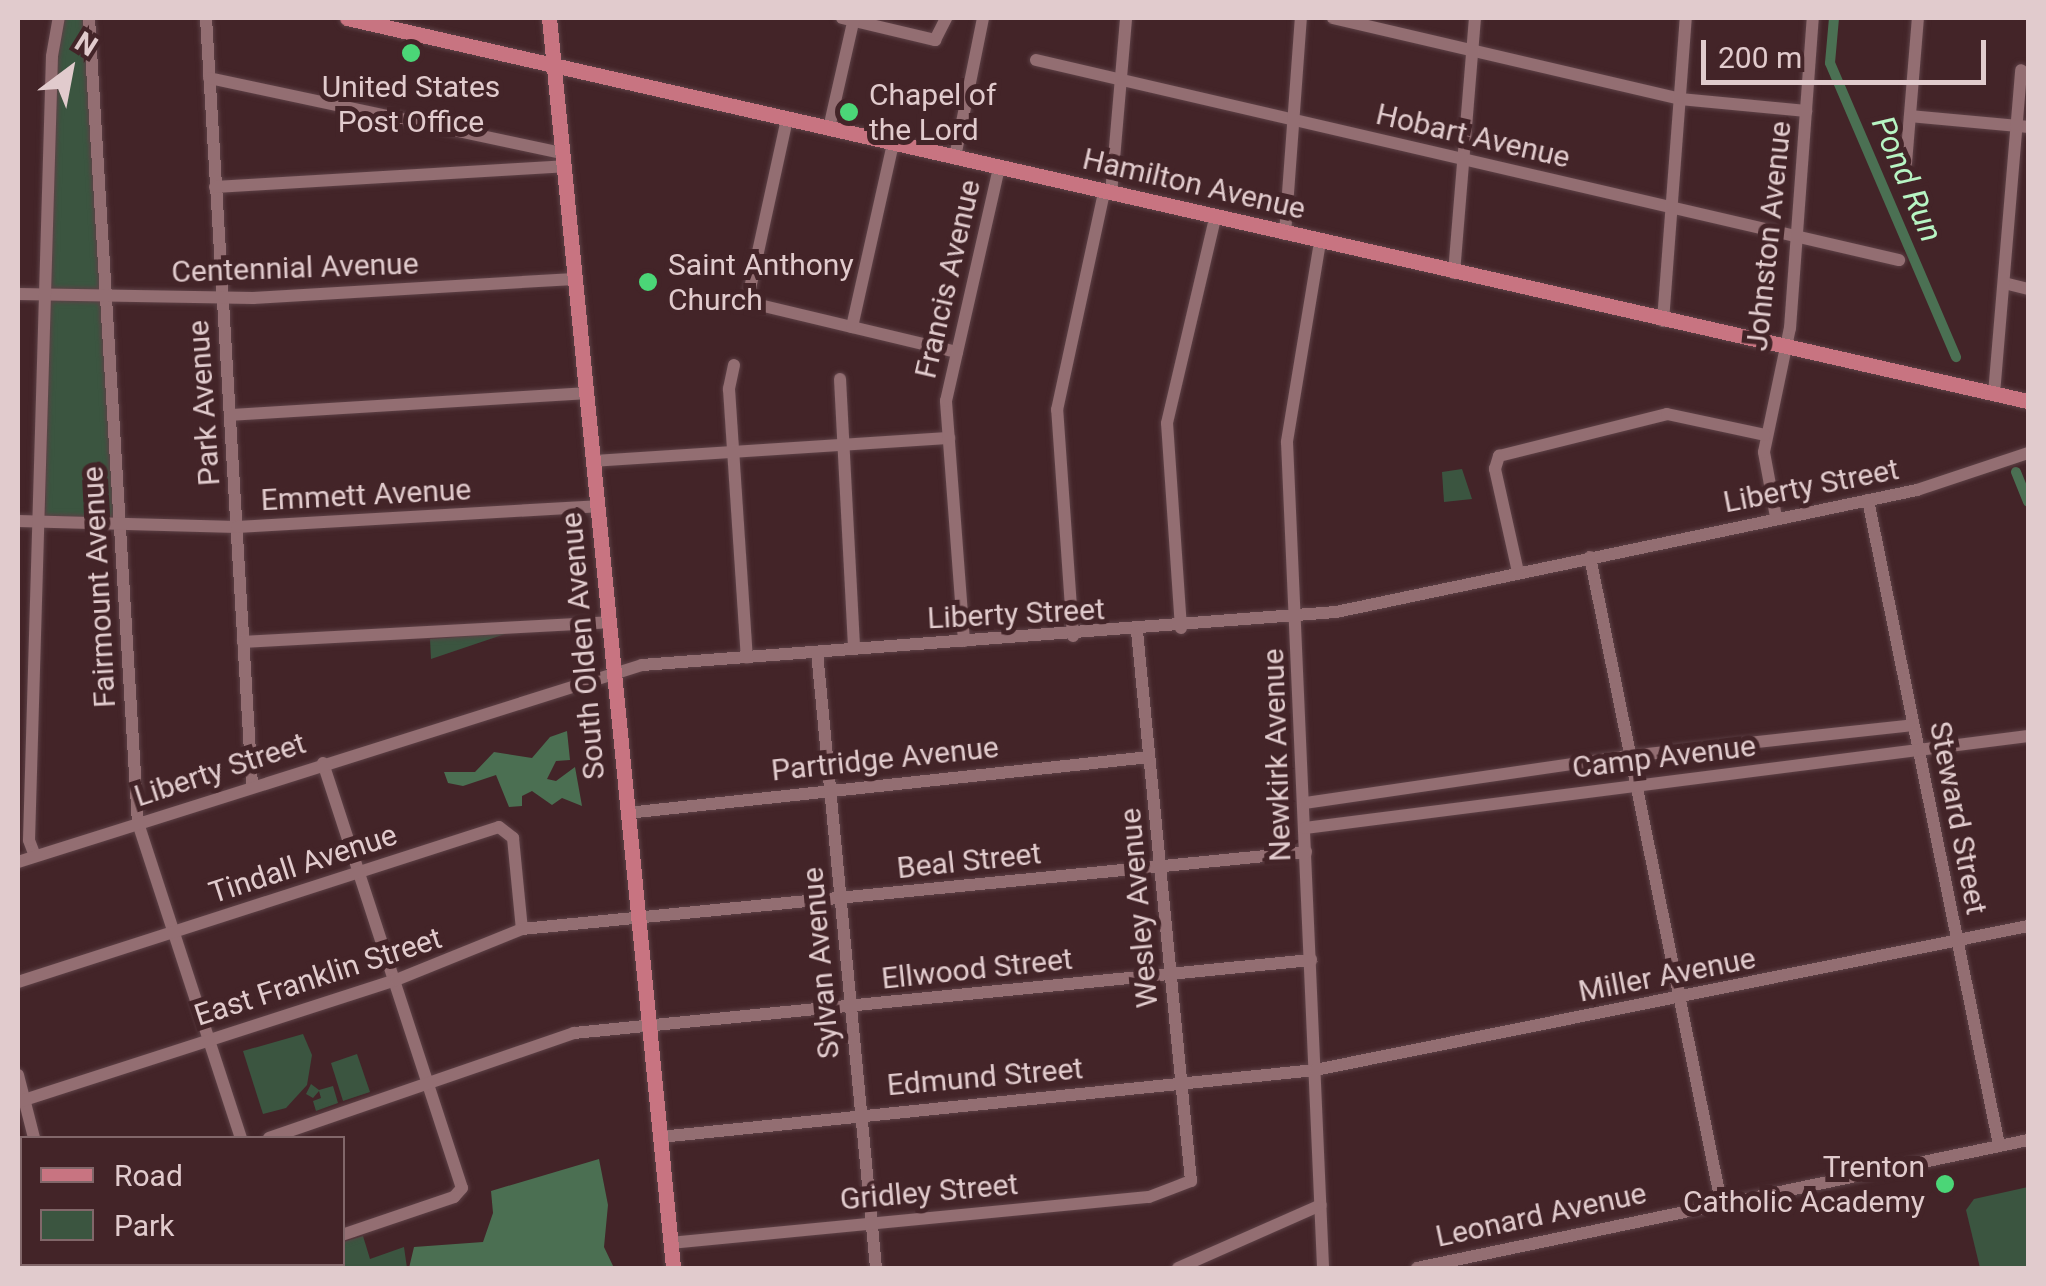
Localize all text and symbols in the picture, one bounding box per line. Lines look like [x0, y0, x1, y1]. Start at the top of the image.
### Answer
north arrow [20, 20, 120, 120]
scale bar [1706, 20, 1991, 82]
text: N [69, 25, 103, 63]
text: 200 m [1718, 40, 1802, 75]
marker: United States Post Office [400, 42, 422, 64]
place label: United States Post Office [322, 69, 500, 140]
place label: Chapel of the Lord [869, 77, 996, 148]
street label: Hobart Avenue [1373, 96, 1573, 176]
marker: Chapel of the Lord [838, 101, 860, 123]
water label: Pond Run [1863, 110, 1951, 248]
street label: Johnston Avenue [1739, 119, 1799, 353]
street label: Hamilton Avenue [1079, 141, 1309, 227]
street label: Francis Avenue [908, 176, 988, 382]
street label: Centennial Avenue [171, 246, 419, 290]
place label: Saint Anthony Church [668, 247, 854, 318]
marker: Saint Anthony Church [637, 271, 659, 293]
street label: Park Avenue [180, 319, 228, 487]
street label: Liberty Street [1720, 451, 1902, 521]
street label: Fairmount Avenue [75, 465, 123, 709]
street label: Emmett Avenue [260, 472, 472, 518]
street label: South Olden Avenue [553, 511, 613, 781]
street label: Liberty Street [926, 591, 1106, 637]
street label: Newkirk Avenue [1255, 648, 1299, 862]
street label: Steward Street [1922, 718, 1994, 918]
street label: Liberty Street [130, 725, 310, 815]
street label: Camp Avenue [1570, 728, 1758, 786]
street label: Partridge Avenue [770, 729, 1000, 789]
street label: Wesley Avenue [1112, 807, 1166, 1009]
street label: Tindall Avenue [205, 817, 401, 911]
street label: Beal Street [895, 836, 1043, 886]
street label: Sylvan Avenue [795, 866, 847, 1060]
street label: East Franklin Street [190, 920, 446, 1034]
street label: Miller Avenue [1575, 940, 1759, 1010]
street label: Ellwood Street [880, 941, 1074, 997]
street label: Edmund Street [885, 1051, 1085, 1103]
legend [20, 1136, 345, 1266]
place label: Trenton Catholic Academy [1683, 1149, 1925, 1220]
text: Road [114, 1158, 183, 1193]
street label: Gridley Street [838, 1166, 1020, 1218]
marker: Trenton Catholic Academy [1934, 1173, 1956, 1195]
street label: Leonard Avenue [1432, 1175, 1650, 1255]
text: Park [114, 1208, 174, 1243]

